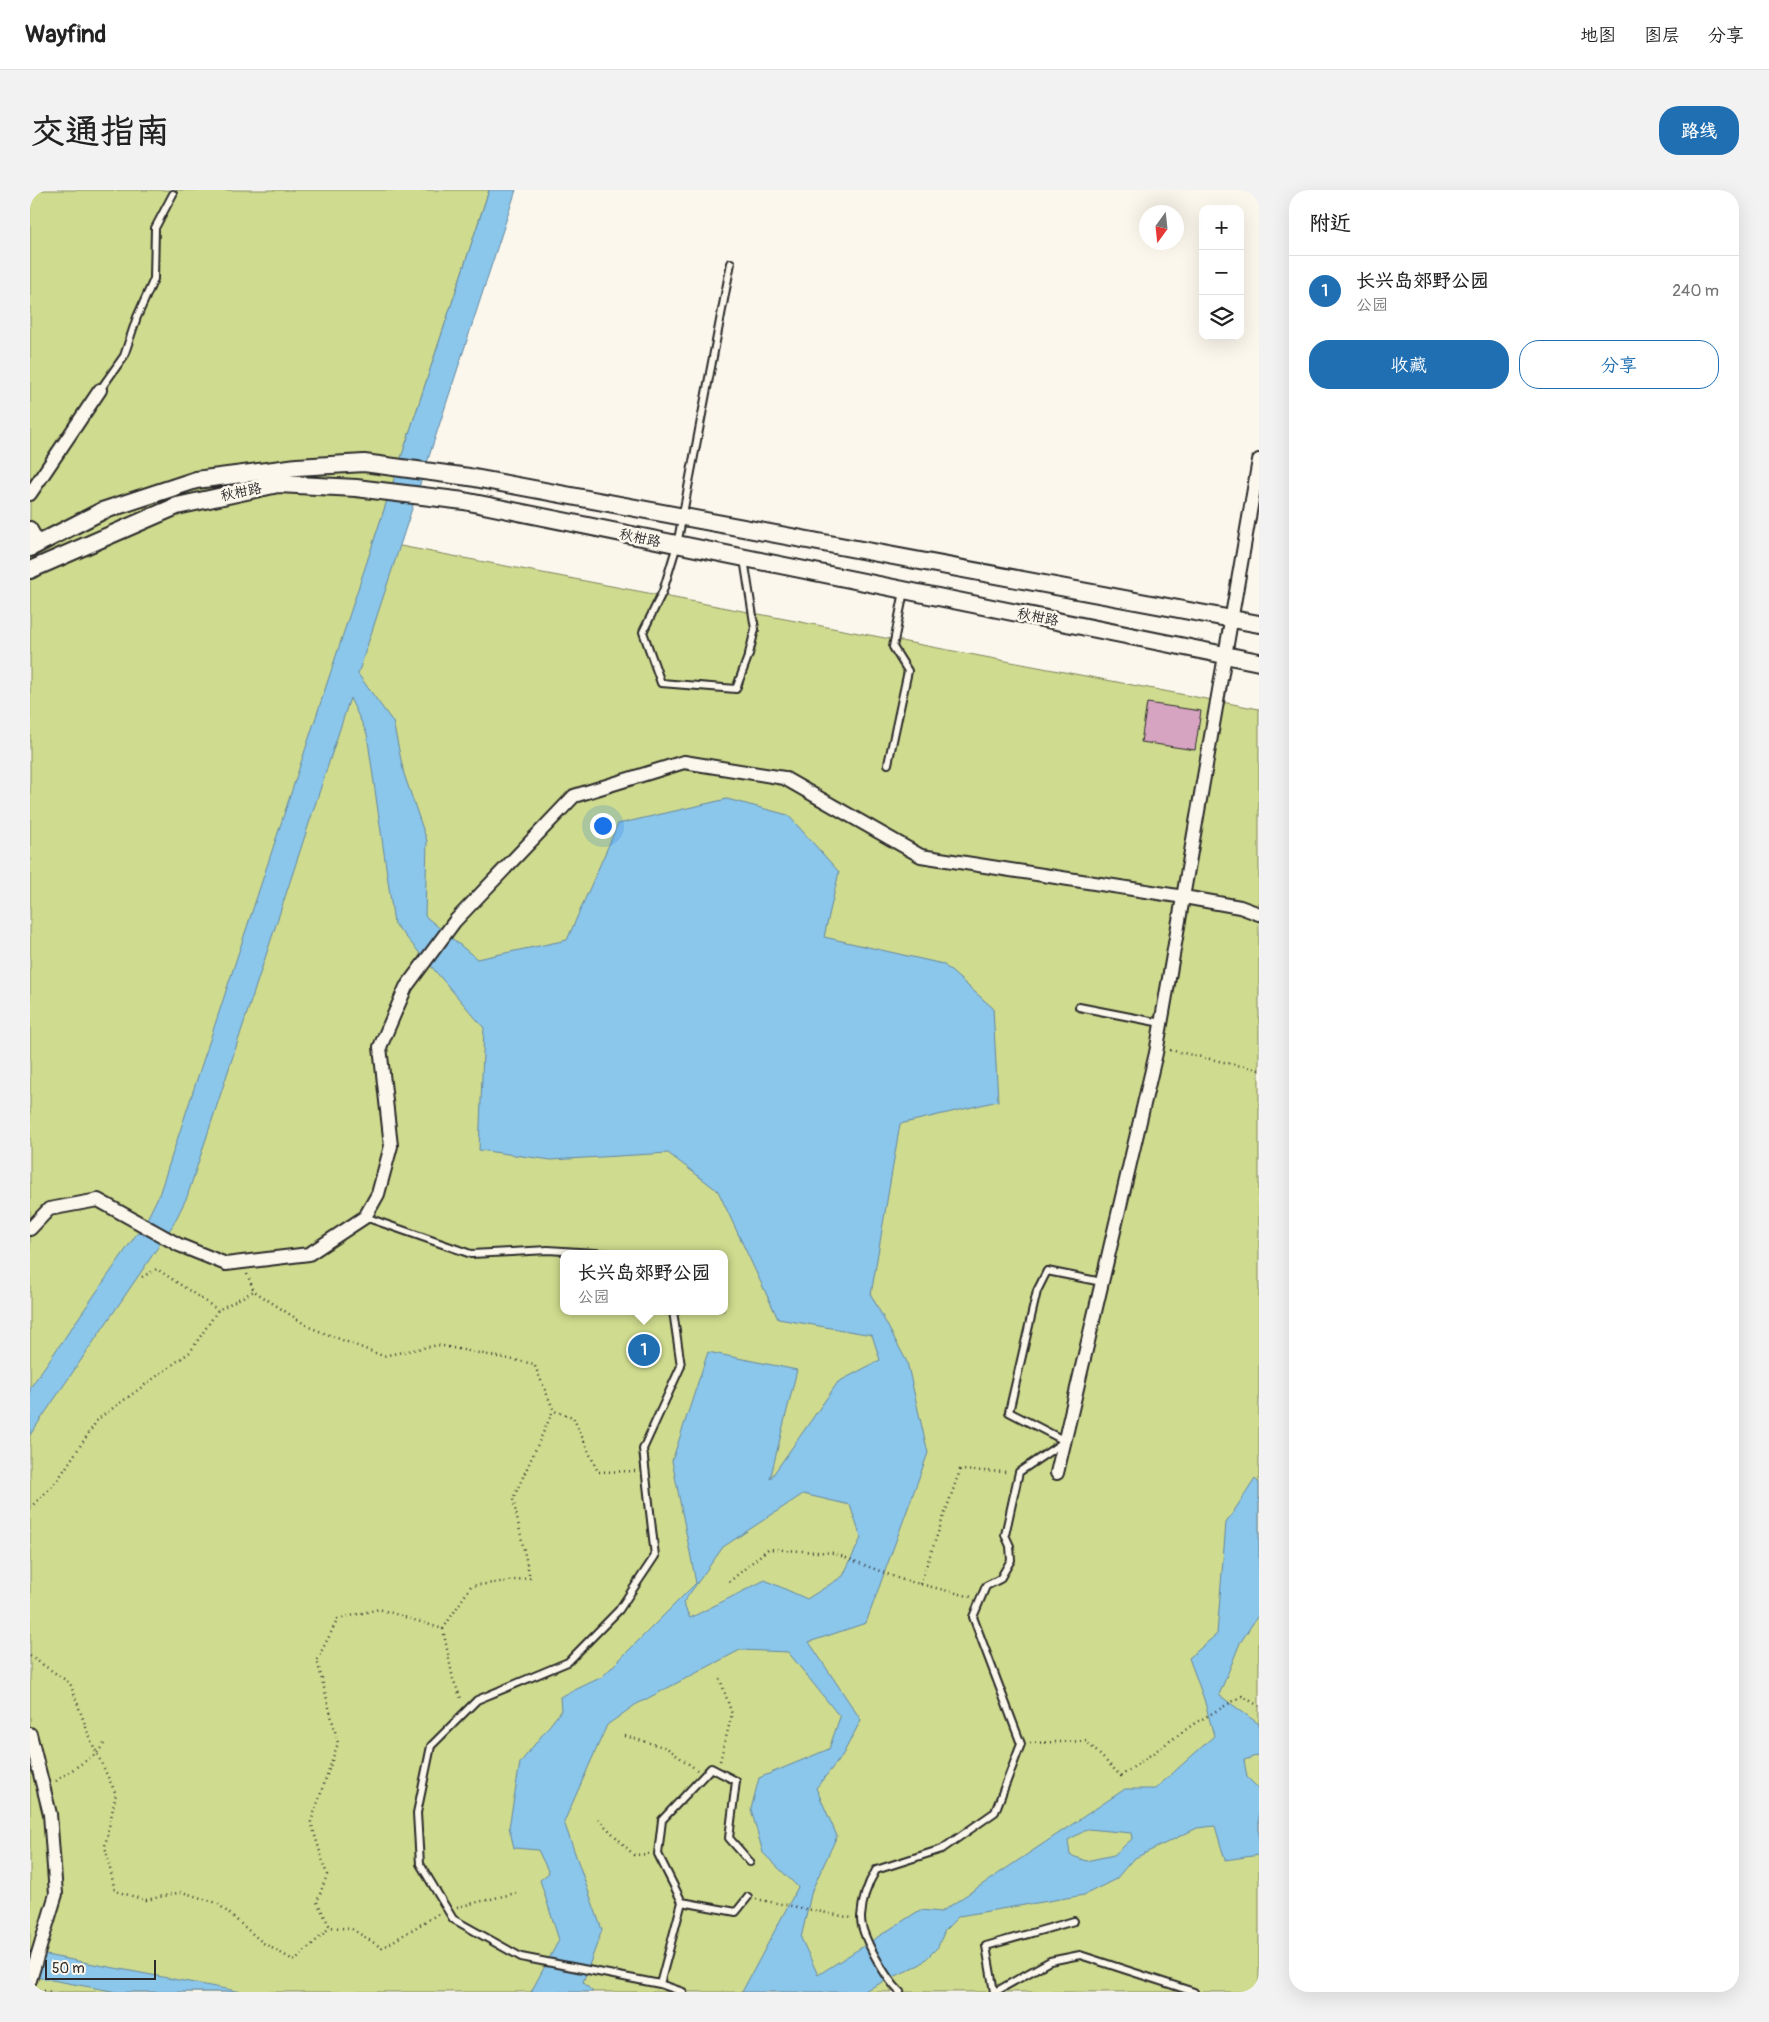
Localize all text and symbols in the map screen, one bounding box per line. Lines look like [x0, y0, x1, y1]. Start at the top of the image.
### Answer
text: Wayfind [25, 20, 106, 49]
text: 地图 [1580, 24, 1616, 47]
text: 图层 [1644, 24, 1680, 47]
text: 分享 [1708, 24, 1744, 47]
button: 路线 [1659, 106, 1739, 155]
text: 交通指南 [30, 110, 170, 154]
north arrow [1139, 205, 1184, 250]
map controls [1199, 205, 1244, 340]
button: + [1199, 205, 1244, 250]
text: 附近 [1309, 210, 1351, 237]
button: − [1199, 250, 1244, 295]
text: 长兴岛郊野公园 [1356, 269, 1489, 293]
text: 1 [1322, 281, 1328, 301]
text: 240 m [1672, 281, 1719, 301]
button: layers [1199, 295, 1244, 340]
text: 公园 [1356, 295, 1388, 315]
button: 收藏 [1309, 340, 1509, 389]
button: 分享 [1519, 340, 1719, 389]
street label: 秋柑路 [219, 479, 263, 505]
street label: 秋柑路 [618, 525, 662, 551]
street label: 秋柑路 [1016, 605, 1060, 629]
your location [590, 813, 616, 839]
popup [560, 1250, 728, 1315]
text: 长兴岛郊野公园 [577, 1261, 711, 1285]
text: 公园 [577, 1287, 610, 1307]
pin: 1 [628, 1331, 660, 1369]
scale bar [45, 1957, 156, 1980]
text: 50 m [52, 1960, 85, 1977]

